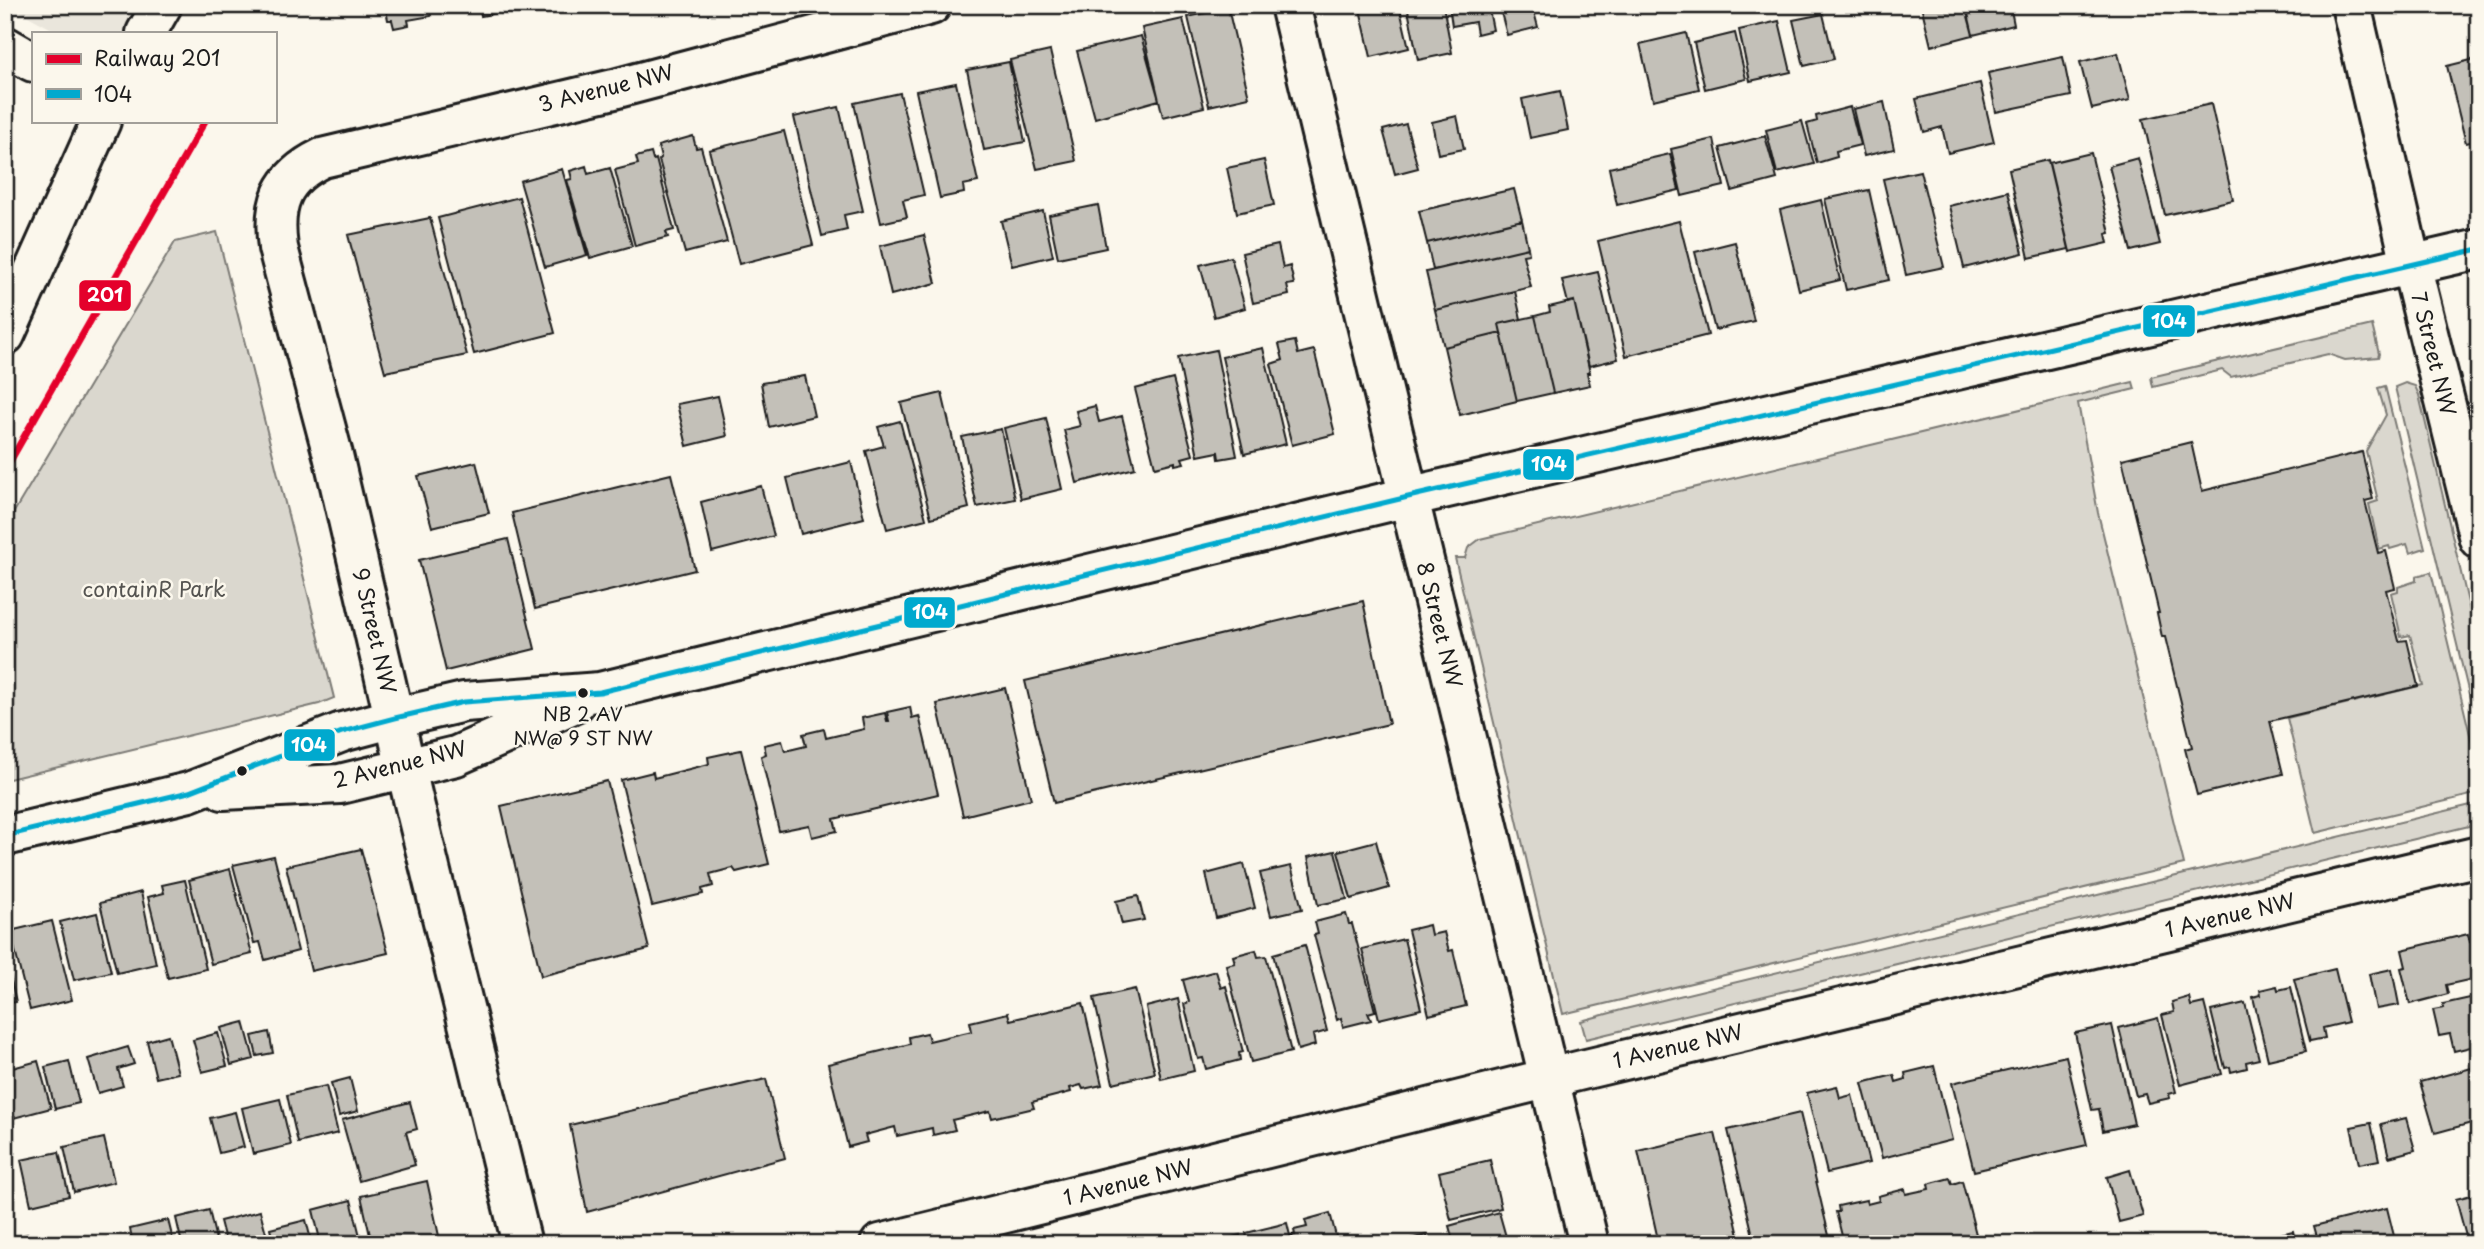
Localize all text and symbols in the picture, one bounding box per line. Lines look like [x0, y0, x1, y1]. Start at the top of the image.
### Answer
legend [32, 32, 276, 122]
text: Railway 201 [94, 41, 220, 73]
street label: 3 Avenue NW [535, 55, 677, 119]
text: 104 [94, 77, 133, 109]
line badge: 201 [78, 279, 132, 312]
text: 201 [87, 280, 123, 308]
street label: 7 Street NW [2404, 288, 2466, 419]
line badge: 104 [2142, 304, 2196, 338]
text: 104 [2151, 306, 2187, 334]
line badge: 104 [1522, 448, 1575, 481]
text: 104 [1531, 449, 1567, 477]
street label: 8 Street NW [1410, 558, 1472, 691]
street label: 9 Street NW [346, 564, 406, 697]
park label: containR Park [82, 572, 226, 604]
line badge: 104 [903, 596, 956, 629]
text: 104 [912, 597, 948, 625]
marker: NB 2 AV NW@ 9 ST NW [576, 686, 590, 700]
place label: NB 2 AV NW@ 9 ST NW [513, 699, 653, 751]
line badge: 104 [283, 728, 336, 762]
text: 104 [291, 730, 327, 758]
street label: 2 Avenue NW [330, 731, 470, 795]
unlabelled marker [235, 764, 249, 778]
street label: 1 Avenue NW [2162, 883, 2298, 944]
street label: 1 Avenue NW [1610, 1014, 1746, 1075]
street label: 1 Avenue NW [1060, 1149, 1196, 1213]

